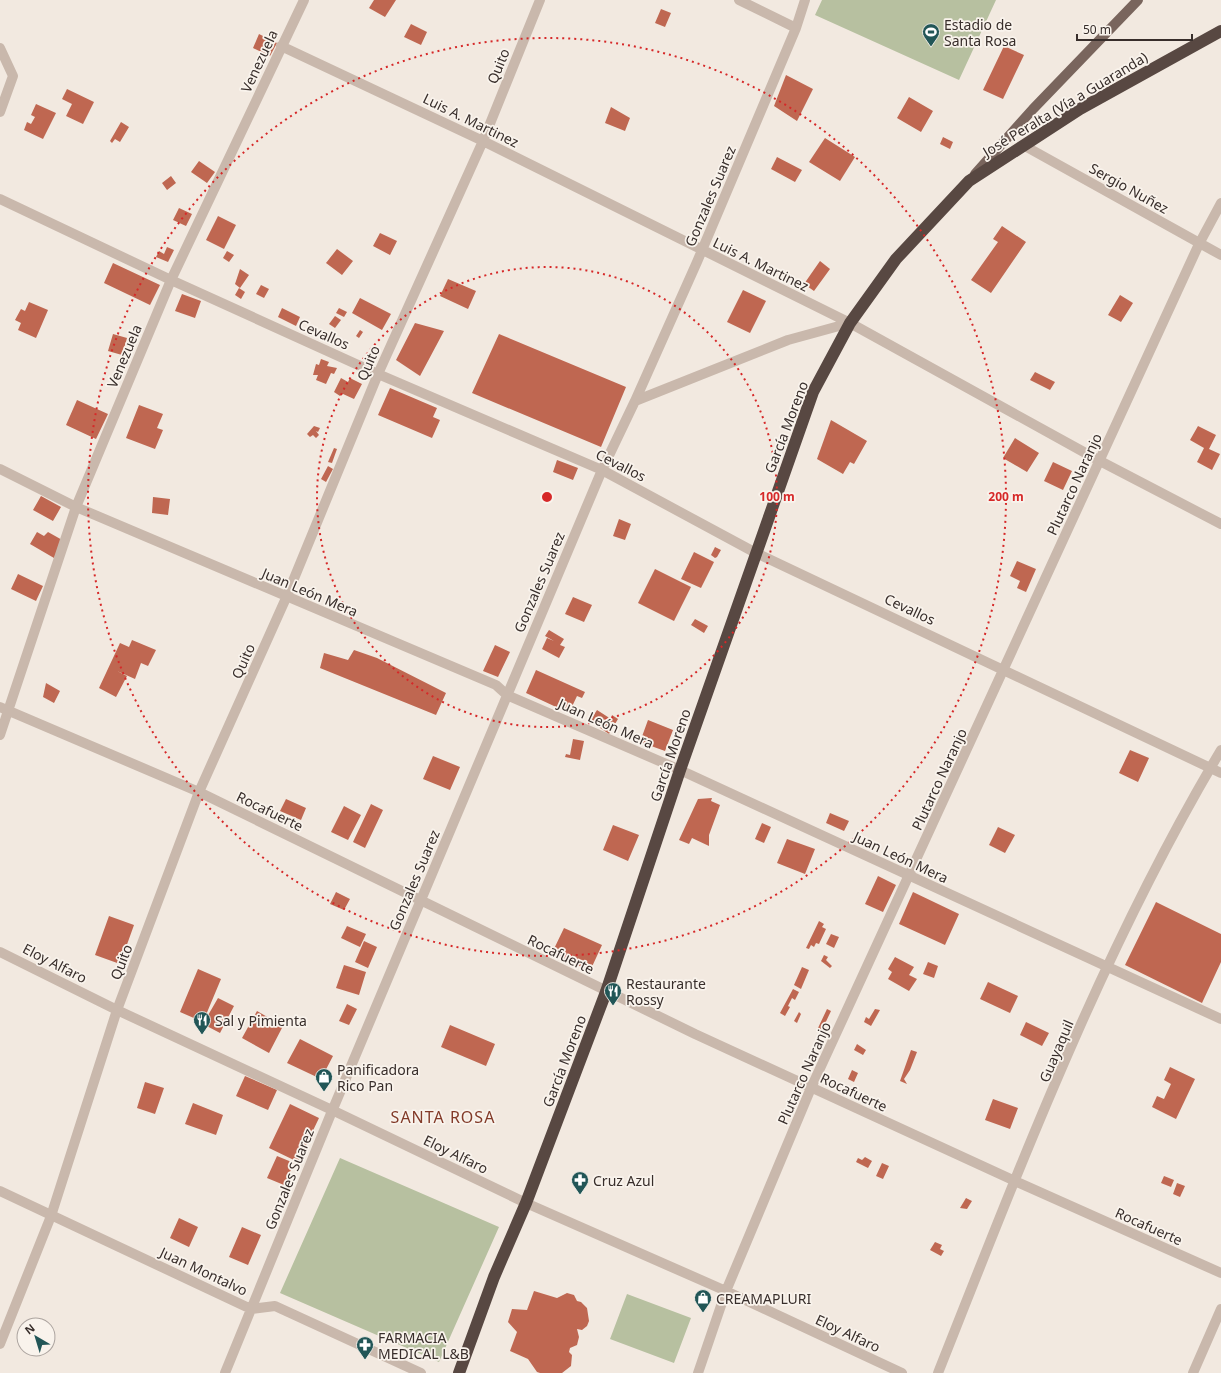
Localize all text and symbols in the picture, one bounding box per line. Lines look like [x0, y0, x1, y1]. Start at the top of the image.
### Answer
place label: Estadio de Santa Rosa [944, 15, 1016, 50]
scale bar [1077, 16, 1192, 42]
text: 50 m [1083, 21, 1111, 38]
sports icon: Estadio de Santa Rosa [921, 22, 941, 47]
street label: Venezuela [236, 27, 282, 95]
street label: Quito [482, 45, 514, 87]
street label: José Peralta (Vía a Guaranda) [977, 47, 1151, 162]
street label: Luis A. Martinez [420, 89, 522, 152]
street label: Gonzales Suarez [680, 142, 740, 249]
street label: Sergio Nuñez [1086, 158, 1172, 218]
street label: Luis A. Martinez [710, 233, 812, 296]
street label: Cevallos [296, 314, 353, 354]
street label: Venezuela [102, 321, 146, 391]
street label: Quito [352, 342, 384, 384]
street label: García Moreno [760, 378, 812, 476]
street label: Plutarco Naranjo [1042, 430, 1106, 538]
street label: Cevallos [593, 444, 650, 486]
text: 100 m [759, 488, 795, 505]
text: 200 m [988, 488, 1024, 505]
centre of rings [540, 490, 554, 504]
street label: Gonzales Suarez [509, 528, 569, 635]
street label: Juan León Mera [257, 562, 361, 621]
street label: Cevallos [882, 589, 939, 629]
street label: Quito [227, 640, 259, 682]
street label: Juan León Mera [553, 693, 657, 753]
street label: García Moreno [645, 706, 695, 804]
street label: Plutarco Naranjo [907, 725, 971, 833]
street label: Rocafuerte [234, 787, 307, 835]
street label: Gonzales Suarez [384, 826, 444, 933]
street label: Juan León Mera [849, 826, 951, 887]
street label: Rocafuerte [525, 930, 598, 978]
street label: Eloy Alfaro [20, 939, 90, 987]
street label: Quito [106, 941, 136, 983]
place label: Restaurante Rossy [626, 974, 706, 1009]
restaurant icon: Restaurante Rossy [603, 981, 623, 1006]
restaurant icon: Sal y Pimienta [192, 1010, 212, 1035]
place label: Sal y Pimienta [215, 1011, 307, 1030]
street label: García Moreno [538, 1012, 590, 1110]
street label: Guayaquil [1034, 1017, 1078, 1085]
street label: Plutarco Naranjo [773, 1019, 835, 1127]
place label: Panificadora Rico Pan [337, 1060, 419, 1095]
shop icon: Panificadora Rico Pan [314, 1067, 334, 1092]
street label: Rocafuerte [817, 1068, 891, 1116]
district label: SANTA ROSA [391, 1106, 495, 1128]
street label: Gonzales Suarez [260, 1125, 318, 1232]
street label: Eloy Alfaro [421, 1130, 491, 1178]
pharmacy icon: Cruz Azul [570, 1170, 590, 1195]
place label: Cruz Azul [593, 1171, 654, 1190]
street label: Rocafuerte [1112, 1203, 1186, 1249]
street label: Juan Montalvo [155, 1242, 251, 1300]
shop icon: CREAMAPLURI [693, 1288, 713, 1313]
place label: CREAMAPLURI [716, 1289, 812, 1308]
street label: Eloy Alfaro [812, 1310, 884, 1356]
north arrow [16, 1317, 56, 1357]
text: N [21, 1320, 38, 1337]
place label: FARMACIA MEDICAL L&B [378, 1328, 469, 1363]
pharmacy icon: FARMACIA MEDICAL L&B [355, 1335, 375, 1360]

